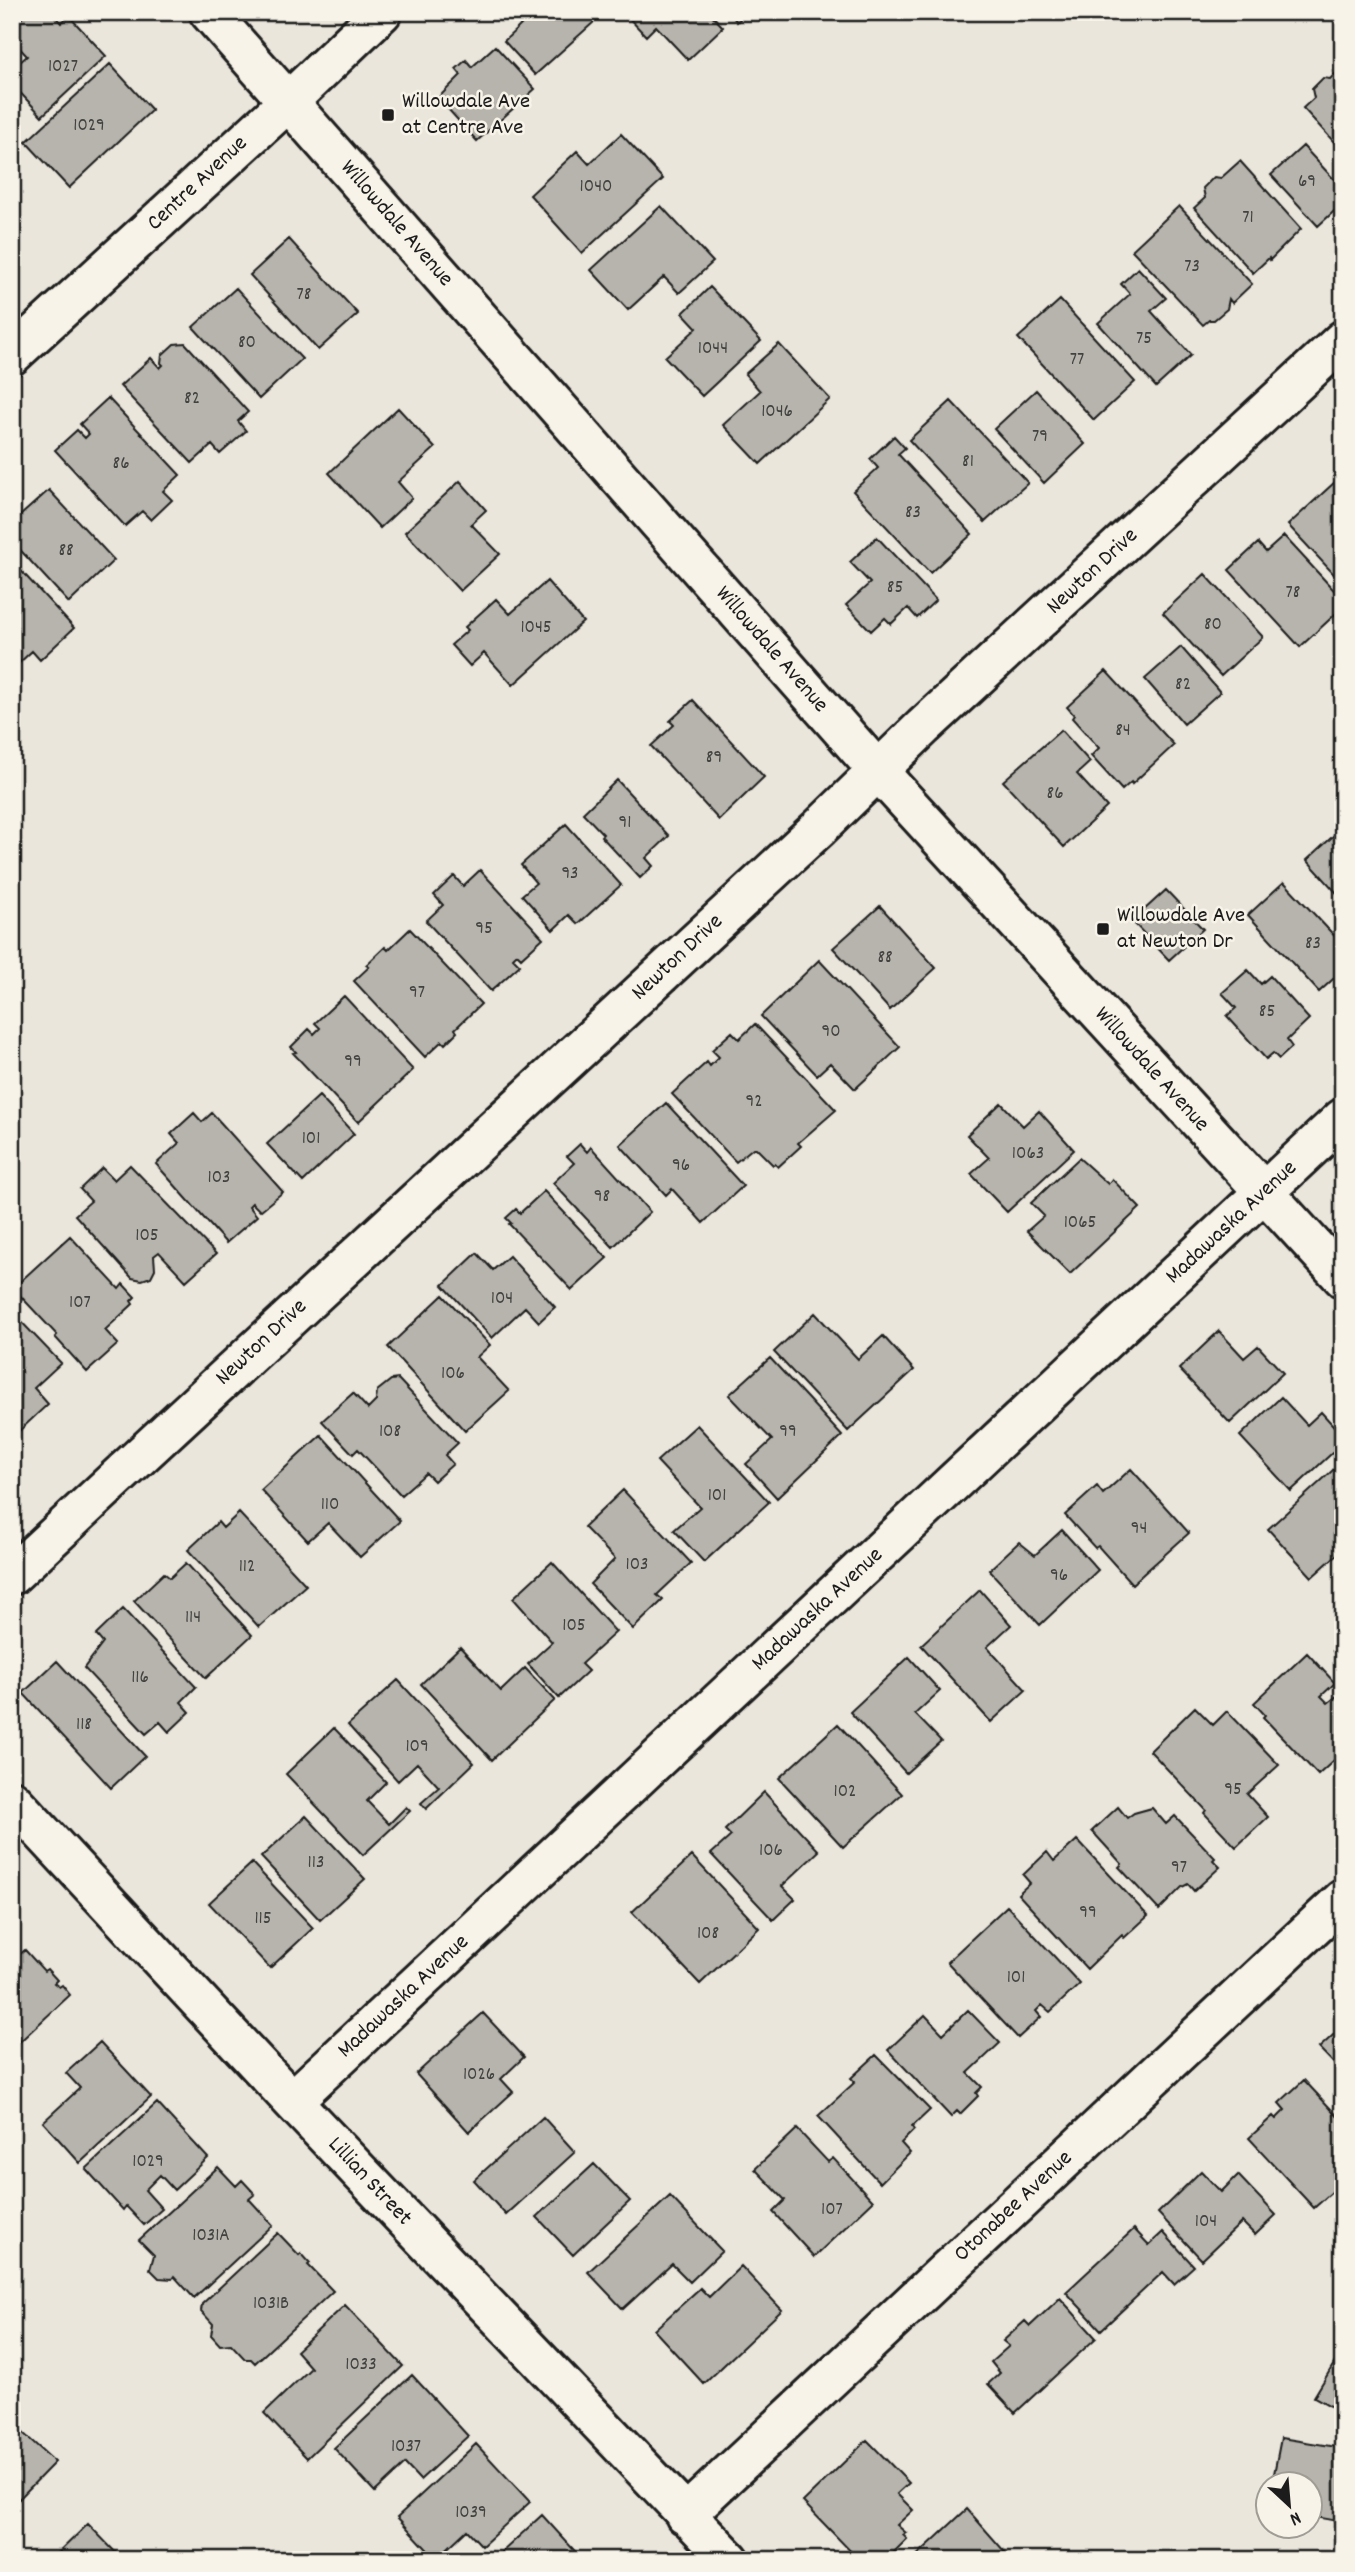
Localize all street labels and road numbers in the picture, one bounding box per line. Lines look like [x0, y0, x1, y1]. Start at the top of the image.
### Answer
street label: Centre Avenue [140, 128, 256, 240]
street label: Willowdale Avenue [331, 153, 461, 295]
street label: Newton Drive [1040, 521, 1146, 623]
street label: Willowdale Avenue [706, 579, 836, 721]
street label: Newton Drive [625, 907, 731, 1009]
street label: Willowdale Avenue [1086, 1000, 1216, 1140]
street label: Madawaska Avenue [1159, 1153, 1305, 1293]
street label: Newton Drive [209, 1292, 315, 1394]
street label: Madawaska Avenue [745, 1540, 891, 1680]
street label: Madawaska Avenue [331, 1927, 477, 2067]
street label: Lillian Street [319, 2130, 419, 2234]
street label: Otonabee Avenue [947, 2143, 1081, 2271]

